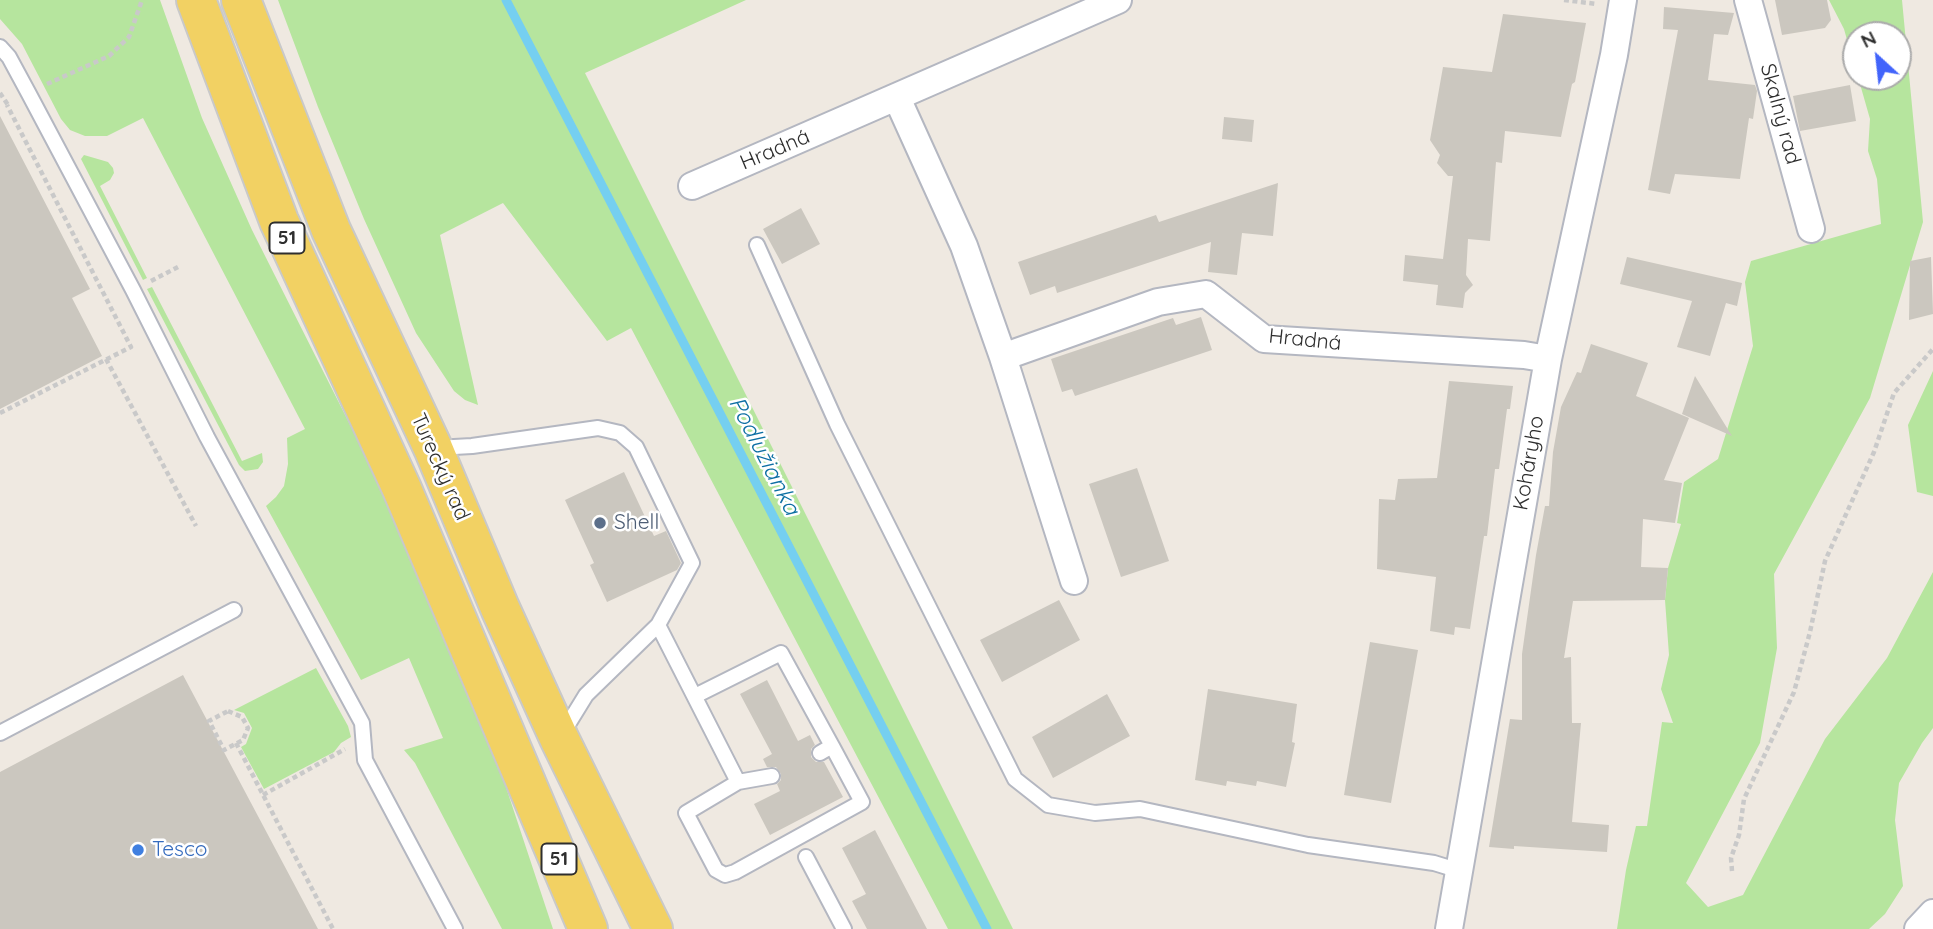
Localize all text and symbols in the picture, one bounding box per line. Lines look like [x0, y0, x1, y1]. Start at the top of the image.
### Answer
north arrow [1842, 21, 1912, 91]
text: N [1857, 25, 1880, 53]
street label: Skalný rad [1754, 61, 1806, 167]
street label: Hradná [736, 124, 814, 176]
road number: 51 [270, 222, 304, 254]
street label: Hradná [1267, 324, 1343, 356]
water label: Podlužianka [722, 392, 806, 520]
street label: Turecký rad [405, 410, 475, 524]
street label: Koháryho [1508, 414, 1550, 512]
place label: Shell [614, 510, 659, 536]
marker: Shell [592, 515, 608, 531]
place label: Tesco [152, 837, 207, 863]
marker: Tesco [130, 842, 146, 858]
road number: 51 [542, 844, 576, 874]

